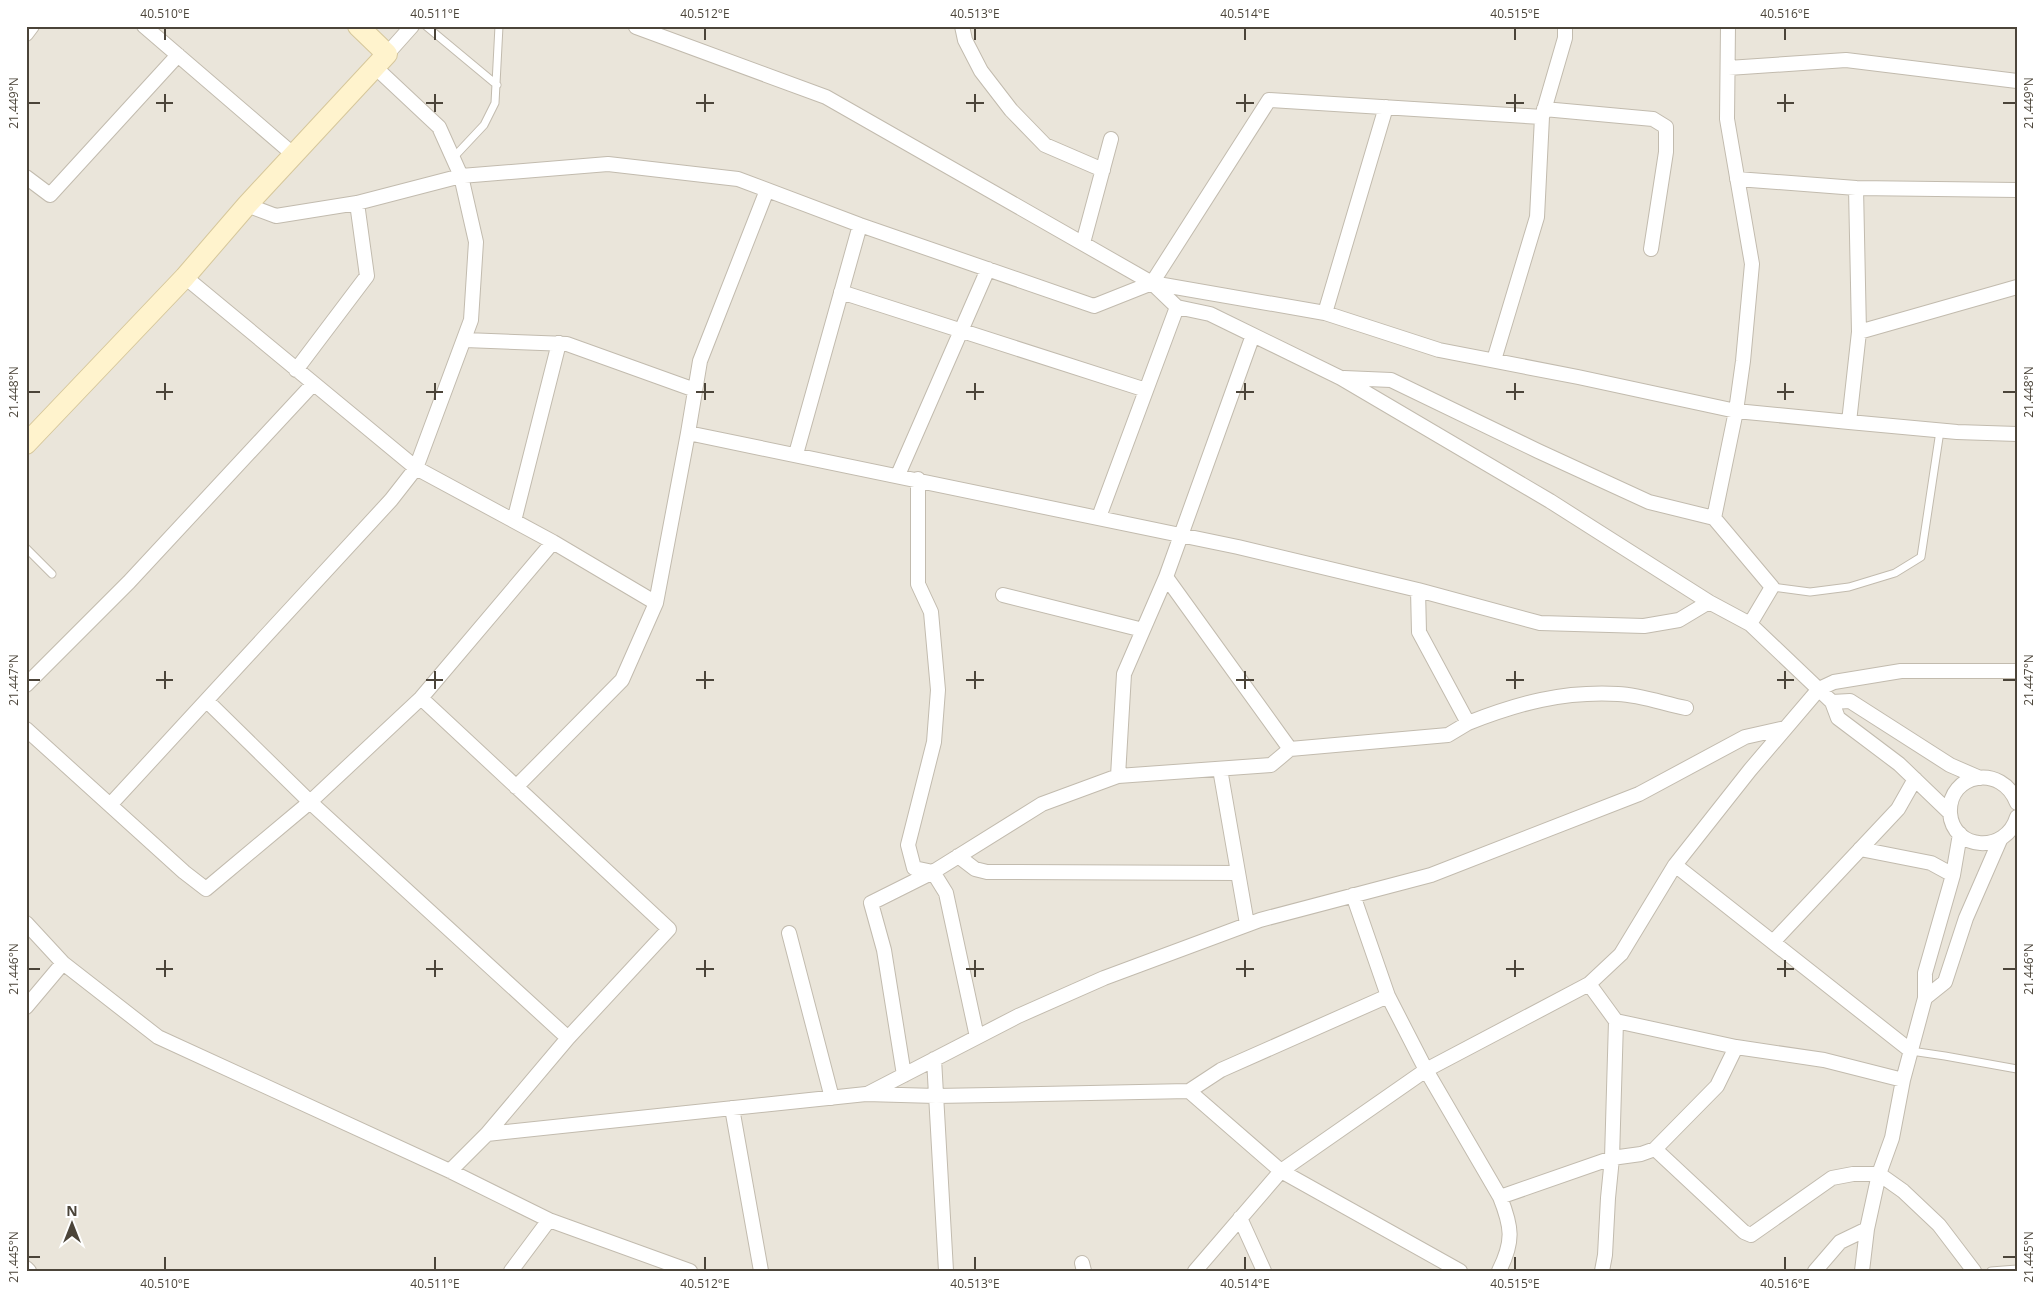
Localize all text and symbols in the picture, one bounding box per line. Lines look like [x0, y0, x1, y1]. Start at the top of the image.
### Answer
text: 40.510°E [140, 5, 190, 22]
text: 40.511°E [410, 5, 460, 22]
text: 40.512°E [680, 5, 730, 22]
text: 40.513°E [950, 5, 1000, 22]
text: 40.514°E [1220, 5, 1270, 22]
text: 40.515°E [1490, 5, 1540, 22]
text: 40.516°E [1760, 5, 1810, 22]
text: 21.449°N [5, 77, 22, 129]
text: 21.449°N [2020, 77, 2037, 129]
text: 21.448°N [5, 366, 22, 418]
text: 21.448°N [2020, 366, 2037, 418]
text: 21.447°N [5, 654, 22, 706]
text: 21.447°N [2020, 654, 2037, 706]
text: 21.446°N [5, 943, 22, 995]
text: 21.446°N [2020, 943, 2037, 995]
north arrow [48, 1200, 98, 1250]
text: N [66, 1201, 78, 1220]
text: 21.445°N [5, 1231, 22, 1283]
text: 21.445°N [2020, 1231, 2037, 1283]
text: 40.510°E [140, 1275, 190, 1292]
text: 40.511°E [410, 1275, 460, 1292]
text: 40.512°E [680, 1275, 730, 1292]
text: 40.513°E [950, 1275, 1000, 1292]
text: 40.514°E [1220, 1275, 1270, 1292]
text: 40.515°E [1490, 1275, 1540, 1292]
text: 40.516°E [1760, 1275, 1810, 1292]

